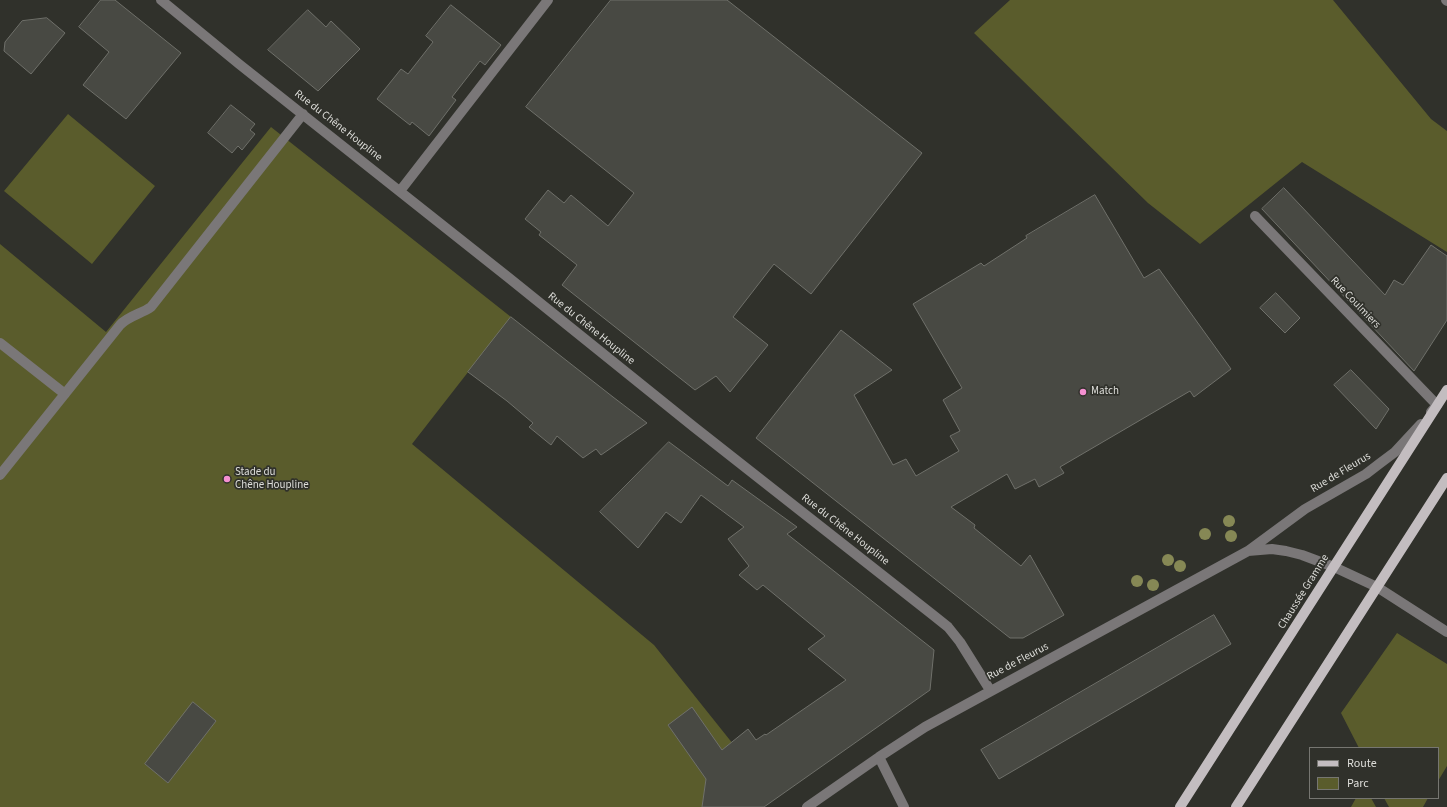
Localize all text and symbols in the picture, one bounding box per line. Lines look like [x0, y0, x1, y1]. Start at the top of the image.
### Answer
street label: Rue du Chêne Houpline [291, 88, 385, 164]
street label: Rue Coulmiers [1327, 274, 1383, 332]
street label: Rue du Chêne Houpline [545, 290, 637, 368]
place label: Match [1091, 385, 1119, 399]
marker: Match [1078, 387, 1088, 397]
street label: Rue de Fleurus [1309, 450, 1373, 496]
place label: Stade du Chêne Houpline [235, 466, 309, 492]
marker: Stade du Chêne Houpline [222, 474, 232, 484]
street label: Rue du Chêne Houpline [798, 492, 892, 568]
street label: Chaussée Gramme [1276, 552, 1332, 632]
street label: Rue de Fleurus [985, 640, 1051, 684]
legend [1309, 747, 1439, 799]
text: Route [1347, 755, 1377, 772]
text: Parc [1347, 775, 1369, 792]

